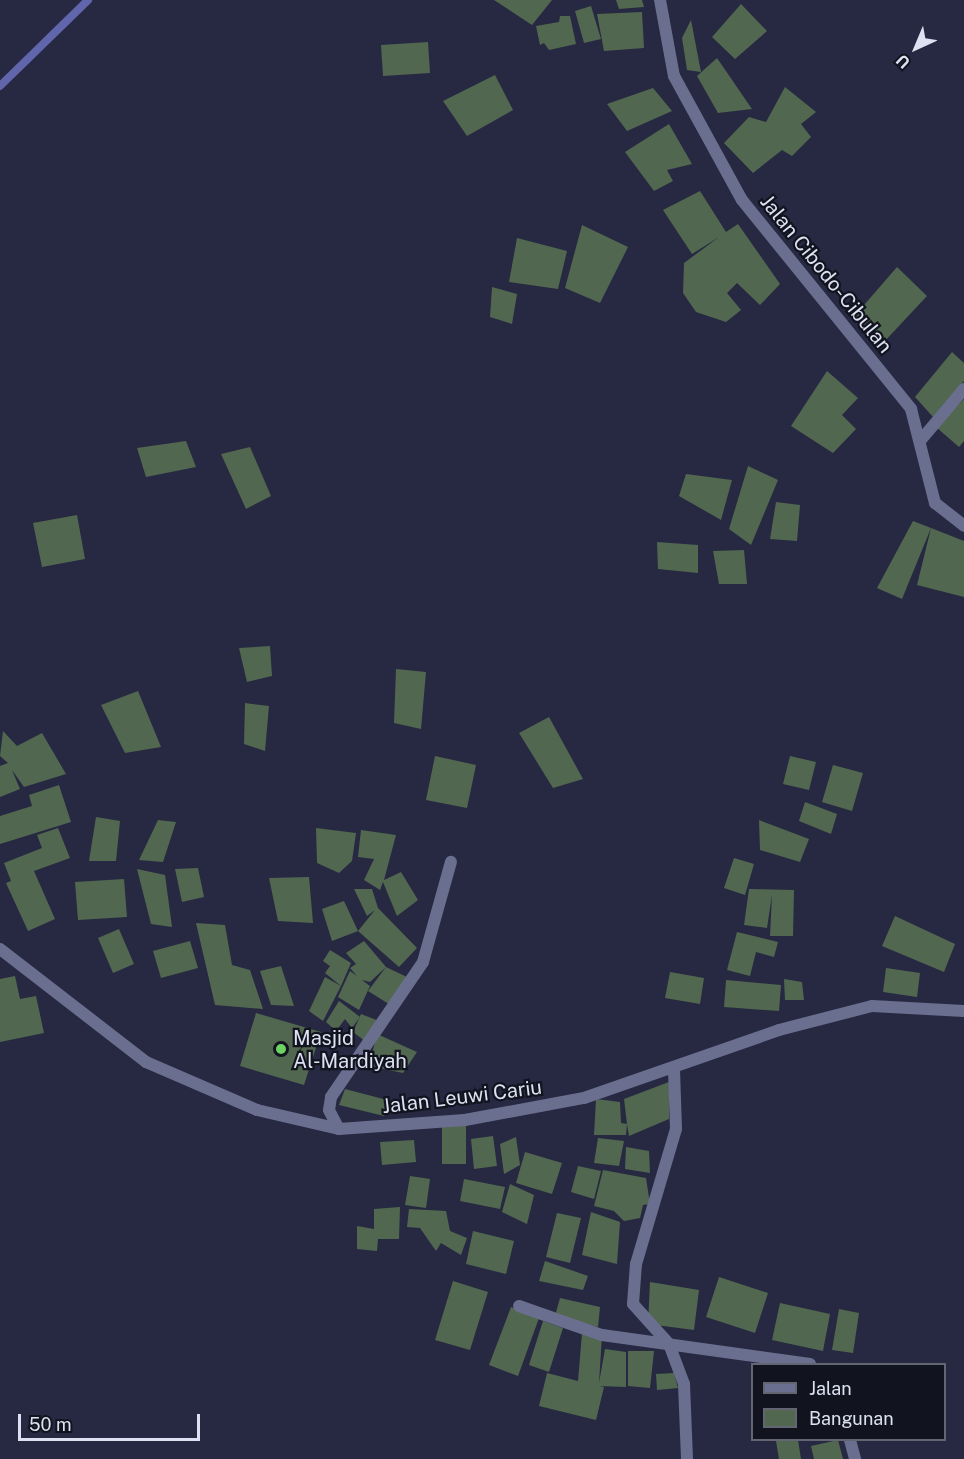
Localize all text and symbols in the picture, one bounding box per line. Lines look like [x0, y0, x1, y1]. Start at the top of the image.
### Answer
north arrow [886, 18, 946, 78]
text: U [892, 50, 914, 72]
street label: Jalan Cibodo-Cibulan [755, 190, 897, 358]
place label: Masjid Al-Mardiyah [293, 1026, 407, 1073]
marker: Masjid Al-Mardiyah [274, 1042, 288, 1056]
street label: Jalan Leuwi Cariu [381, 1075, 543, 1119]
legend [751, 1363, 946, 1441]
text: Jalan [809, 1378, 852, 1399]
scale bar [21, 1402, 202, 1440]
text: Bangunan [809, 1408, 894, 1429]
text: 50 m [29, 1414, 72, 1435]

